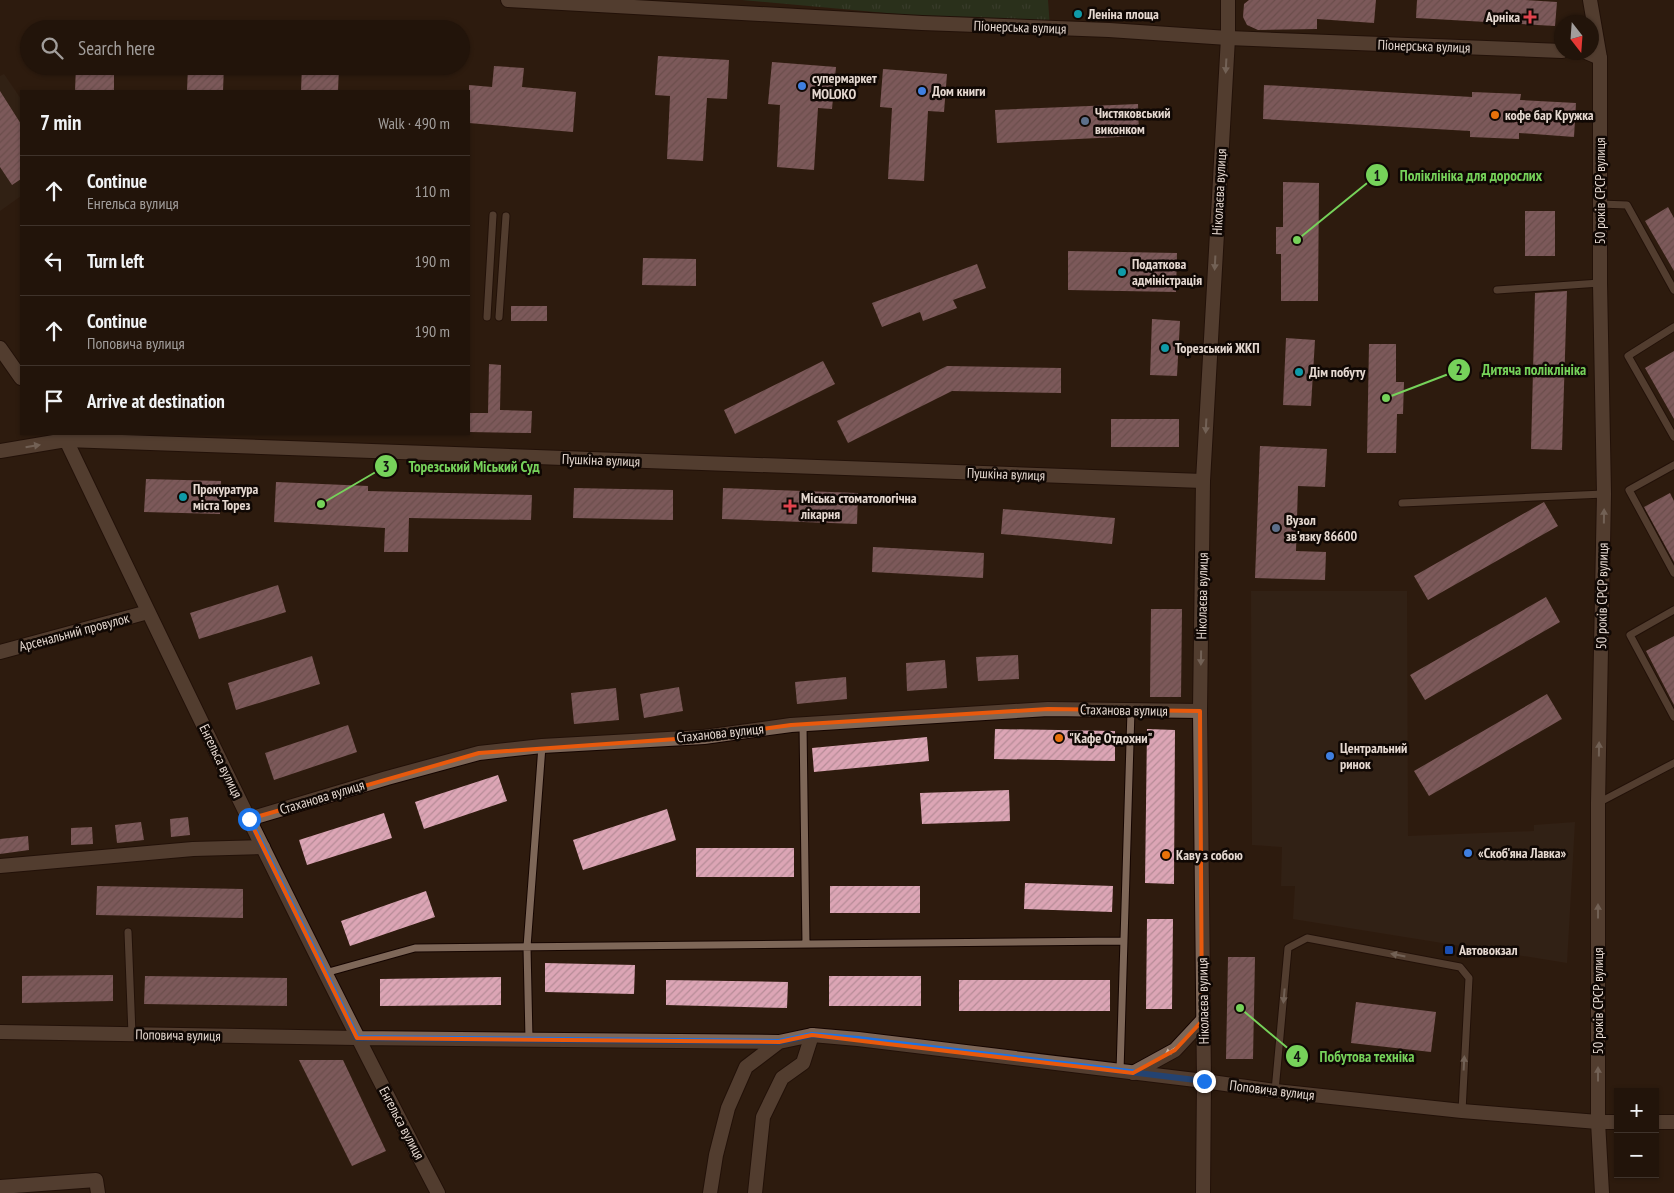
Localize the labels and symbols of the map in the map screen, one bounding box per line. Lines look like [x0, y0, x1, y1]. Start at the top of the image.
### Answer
place label: Леніна площа [1087, 5, 1159, 23]
marker: Леніна площа [1072, 8, 1084, 20]
place label: Арніка [1485, 8, 1520, 26]
marker: Арніка [1524, 11, 1536, 23]
north arrow [1554, 15, 1599, 60]
street label: Піонерська вулиця [973, 16, 1067, 38]
street label: Піонерська вулиця [1377, 35, 1471, 57]
one-way arrow [1222, 58, 1230, 74]
place label: супермаркет MOLOKO [812, 69, 877, 103]
marker: супермаркет MOLOKO [796, 80, 808, 92]
place label: Дом книги [932, 82, 986, 100]
marker: Дом книги [916, 85, 928, 97]
place label: Чистяковський виконком [1095, 104, 1171, 138]
place label: кофе бар Кружка [1505, 106, 1594, 124]
marker: кофе бар Кружка [1489, 109, 1501, 121]
marker: Чистяковський виконком [1079, 115, 1091, 127]
street label: 50 років СРСР вулиця [1591, 138, 1609, 244]
street label: Ніколаєва вулиця [1208, 148, 1230, 236]
callout: Поліклініка для дорослих [1365, 160, 1552, 190]
text: 1 [1373, 166, 1381, 185]
text: Поліклініка для дорослих [1400, 166, 1543, 185]
place label: Податкова адміністрація [1132, 255, 1202, 289]
one-way arrow [1211, 256, 1219, 272]
marker: Податкова адміністрація [1116, 266, 1128, 278]
place label: Торезський ЖКП [1175, 339, 1260, 357]
marker: Торезський ЖКП [1159, 342, 1171, 354]
callout: Дитяча поліклініка [1447, 355, 1596, 385]
text: 2 [1455, 360, 1463, 379]
text: Дитяча поліклініка [1482, 360, 1586, 379]
place label: Дім побуту [1309, 363, 1366, 381]
marker: Дім побуту [1293, 366, 1305, 378]
one-way arrow [1202, 418, 1210, 434]
one-way arrow [25, 441, 41, 449]
street label: Пушкіна вулиця [562, 450, 640, 470]
callout: Торезський Міський Суд [373, 451, 550, 481]
text: 3 [382, 457, 390, 476]
text: Торезський Міський Суд [408, 457, 540, 476]
street label: Пушкіна вулиця [967, 464, 1045, 484]
place label: Прокуратура міста Торез [193, 480, 258, 514]
place label: Міська стоматологічна лікарня [800, 489, 917, 523]
marker: Прокуратура міста Торез [177, 491, 189, 503]
marker: Міська стоматологічна лікарня [783, 499, 797, 513]
one-way arrow [1600, 508, 1608, 524]
place label: Вузол зв'язку 86600 [1286, 511, 1357, 545]
marker: Вузол зв'язку 86600 [1270, 522, 1282, 534]
street label: 50 років СРСР вулиця [1592, 542, 1612, 650]
street label: Ніколаєва вулиця [1192, 552, 1212, 640]
street label: Арсенальний провулок [17, 608, 132, 655]
one-way arrow [1197, 650, 1205, 666]
street label: Стаханова вулиця [1080, 700, 1168, 720]
street label: Стаханова вулиця [675, 719, 765, 747]
street label: Енгельса вулиця [195, 721, 247, 801]
place label: "Кафе Отдохни" [1069, 729, 1153, 747]
marker: "Кафе Отдохни" [1053, 732, 1065, 744]
place label: Центральний ринок [1340, 739, 1407, 773]
one-way arrow [1596, 740, 1604, 756]
marker: Центральний ринок [1324, 750, 1336, 762]
street label: Стаханова вулиця [277, 776, 367, 818]
route start [238, 808, 261, 831]
place label: «Скоб'яна Лавка» [1478, 844, 1567, 862]
place label: Каву з собою [1176, 846, 1243, 864]
marker: «Скоб'яна Лавка» [1462, 847, 1474, 859]
marker: Каву з собою [1160, 849, 1172, 861]
one-way arrow [1594, 903, 1602, 919]
place label: Автовокзал [1458, 941, 1517, 959]
marker: Автовокзал [1443, 944, 1455, 956]
street label: 50 років СРСР вулиця [1589, 948, 1607, 1054]
one-way arrow [1389, 951, 1405, 959]
street label: Ніколаєва вулиця [1193, 957, 1213, 1045]
one-way arrow [1279, 989, 1287, 1005]
street label: Поповича вулиця [135, 1025, 221, 1045]
callout: Побутова техніка [1285, 1041, 1425, 1071]
one-way arrow [1164, 1046, 1178, 1056]
text: 4 [1293, 1047, 1301, 1066]
text: Побутова техніка [1320, 1047, 1414, 1066]
one-way arrow [1461, 1054, 1469, 1070]
one-way arrow [1594, 1065, 1602, 1081]
route end [1193, 1070, 1216, 1093]
street label: Поповича вулиця [1228, 1076, 1316, 1104]
street label: Енгельса вулиця [375, 1083, 429, 1163]

